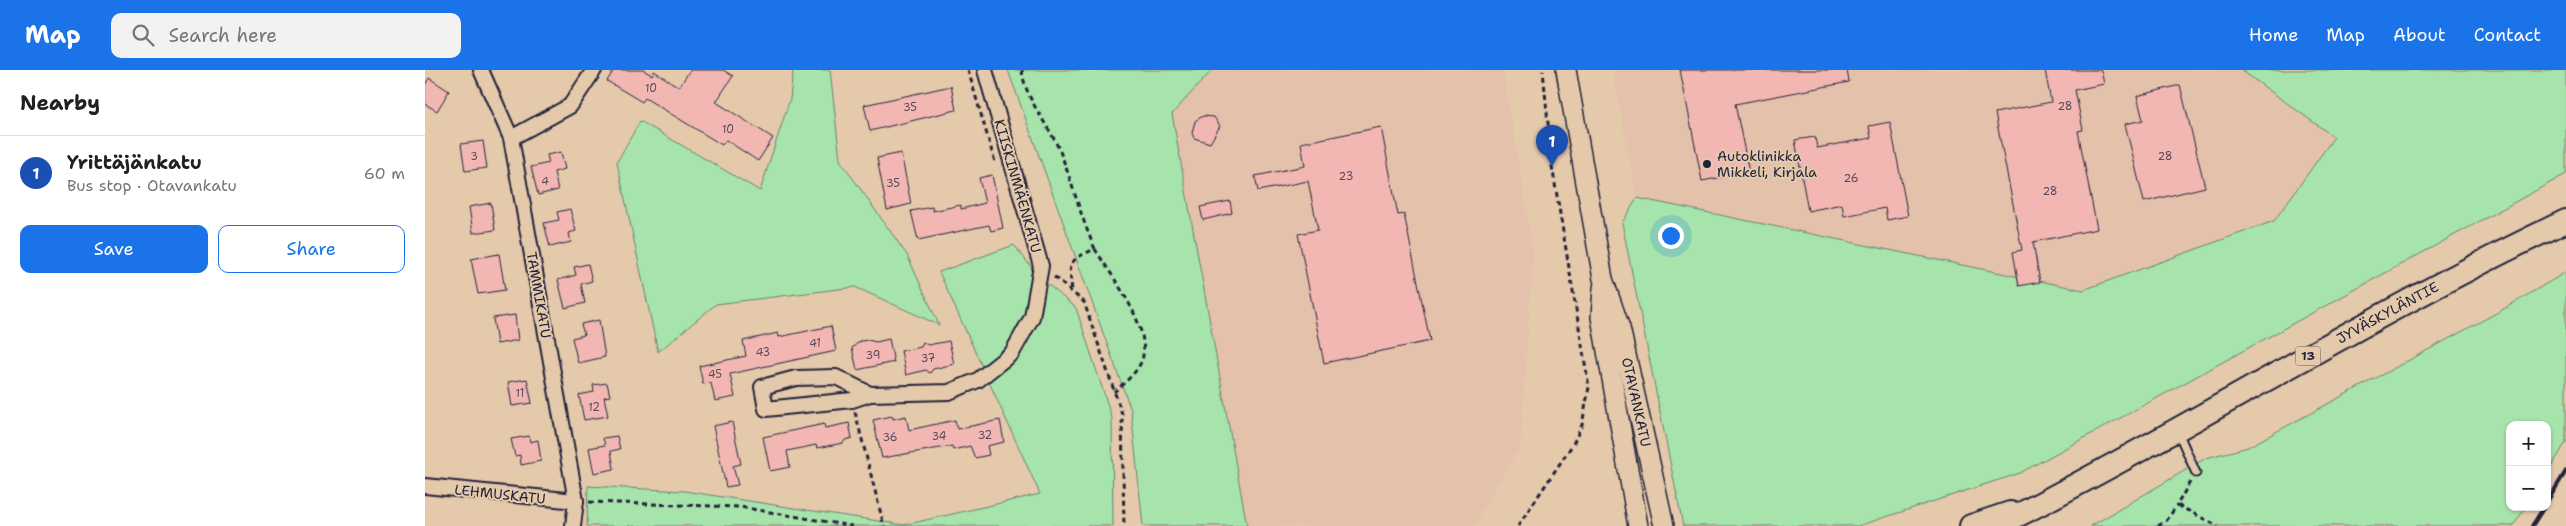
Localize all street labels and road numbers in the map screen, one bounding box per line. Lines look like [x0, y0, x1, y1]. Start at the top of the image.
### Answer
street label: KIISKINMÄENKATU [990, 117, 1046, 255]
street label: TAMMIKATU [523, 250, 555, 340]
street label: JYVÄSKYLÄNTIE [2333, 277, 2442, 348]
road number: 13 [2295, 346, 2321, 366]
street label: OTAVANKATU [1618, 356, 1655, 448]
street label: LEHMUSKATU [454, 480, 546, 508]

